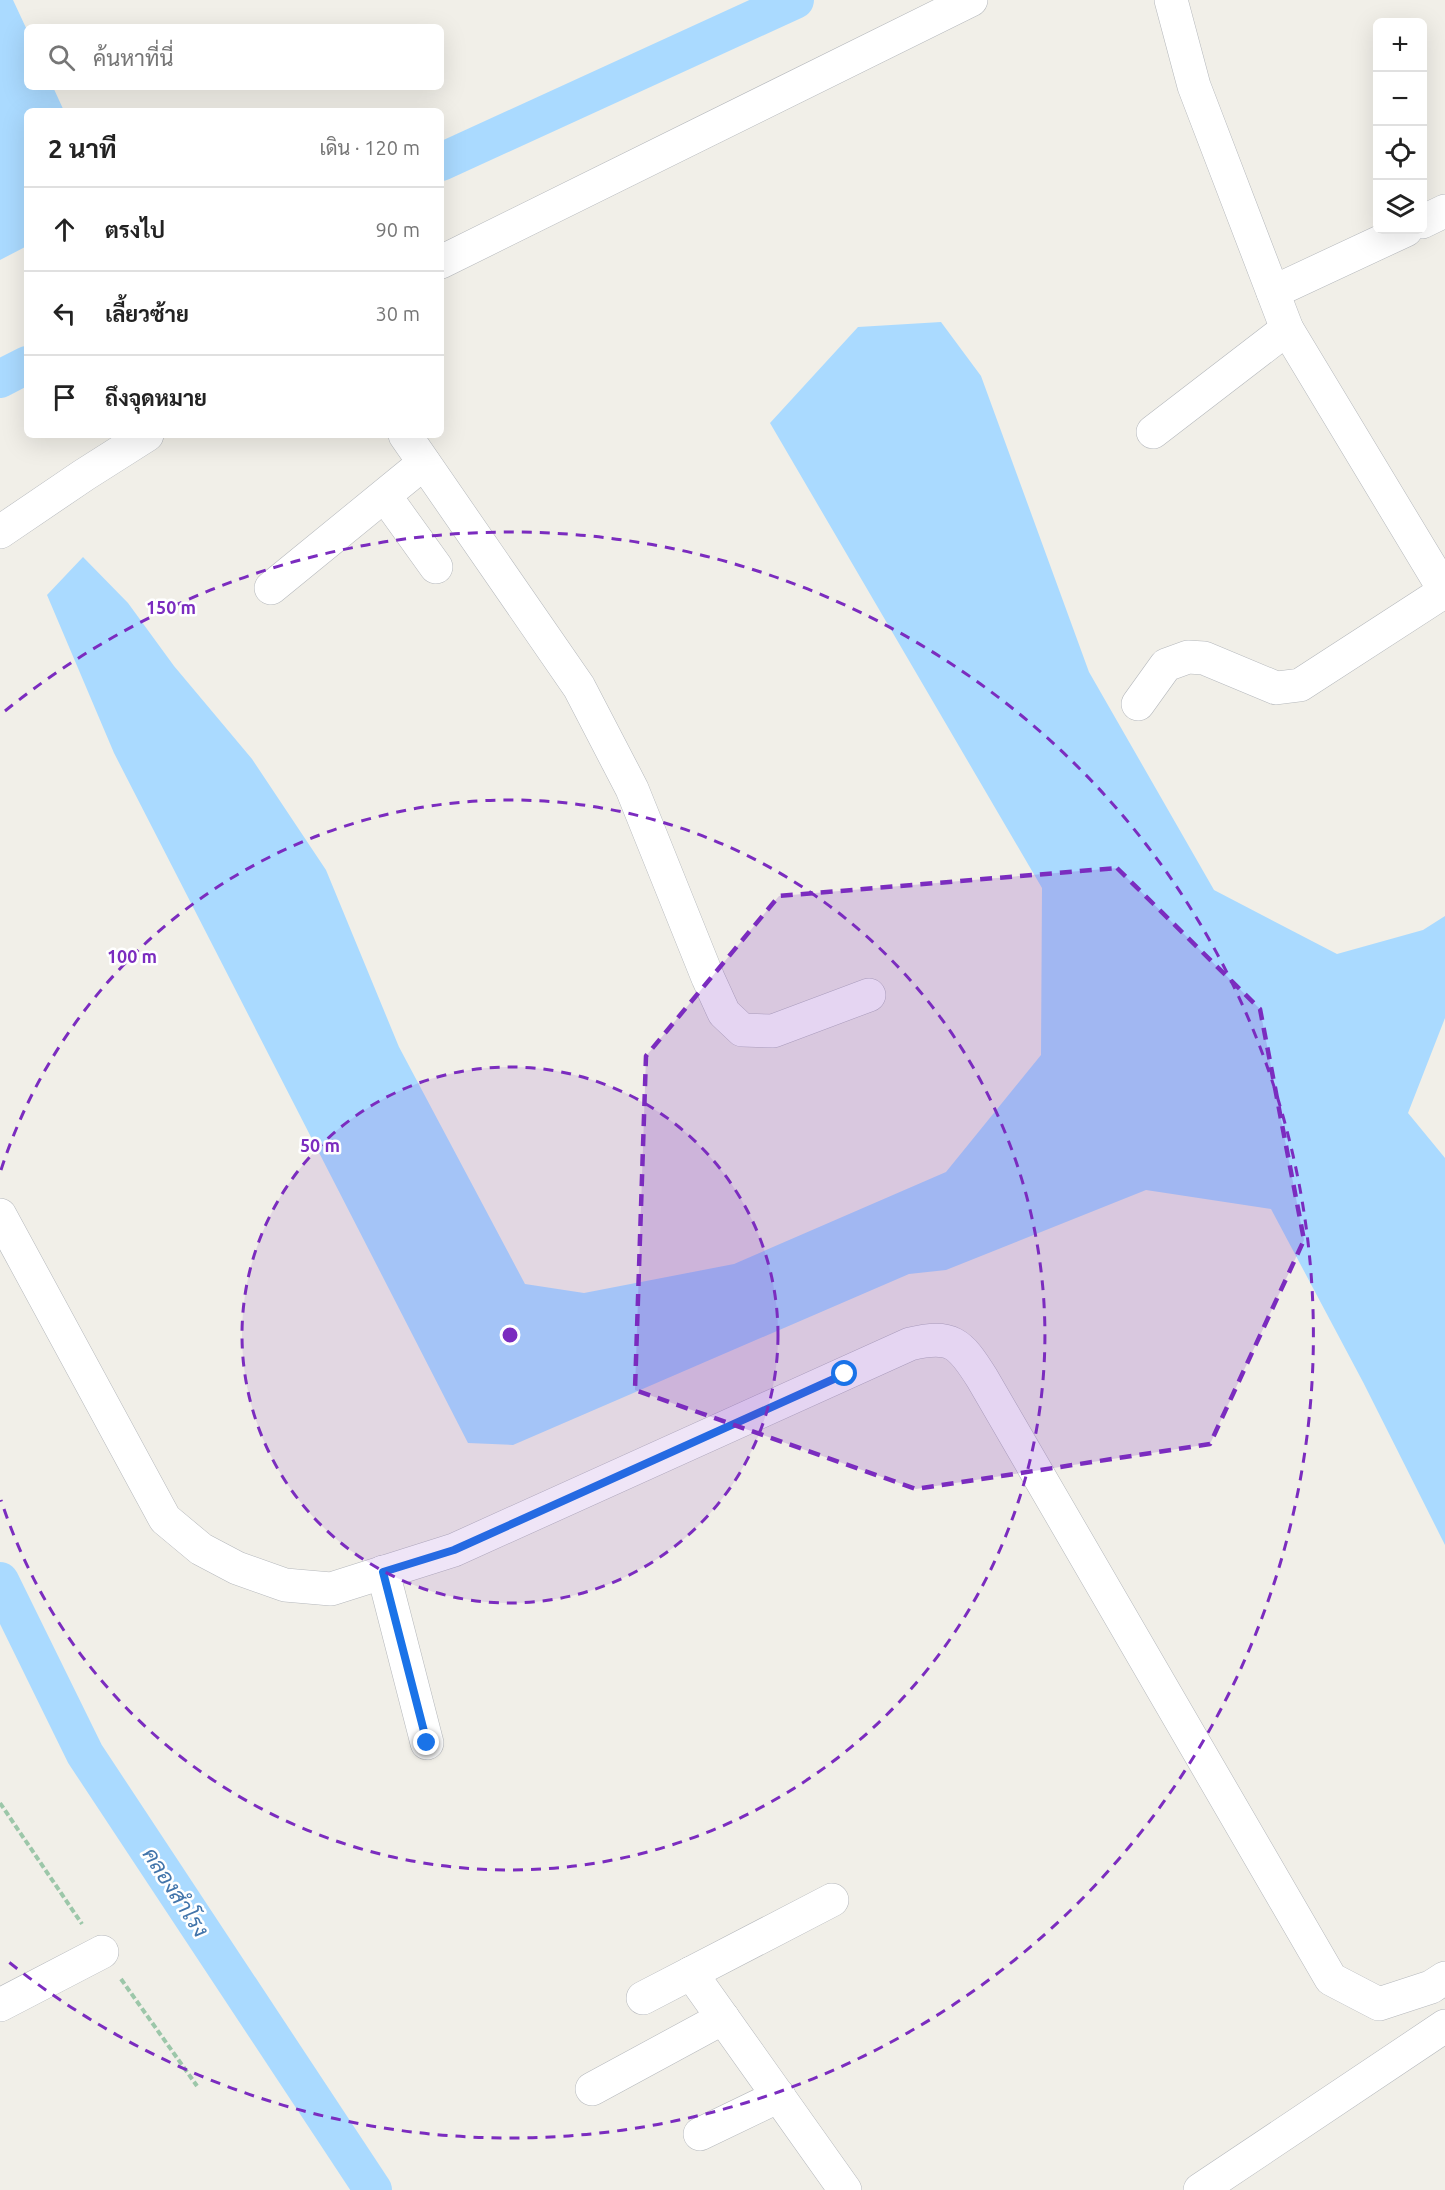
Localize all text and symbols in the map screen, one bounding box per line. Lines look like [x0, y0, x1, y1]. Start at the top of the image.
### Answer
map controls [1373, 18, 1427, 234]
button: + [1373, 18, 1427, 72]
search box [24, 24, 444, 90]
icon: search [45, 41, 78, 74]
text: ค้นหาที่นี่ [93, 45, 173, 70]
button: − [1373, 72, 1427, 126]
button: locate [1373, 126, 1427, 180]
text: 2 นาที [48, 134, 117, 163]
text: เดิน · 120 m [319, 136, 420, 159]
button: layers [1373, 180, 1427, 234]
icon: ahead [48, 213, 81, 246]
text: ตรงไป [105, 217, 165, 242]
text: 90 m [376, 218, 420, 241]
icon: left [48, 297, 81, 330]
text: เลี้ยวซ้าย [105, 301, 189, 326]
text: 30 m [376, 302, 420, 325]
icon: arrive [48, 381, 81, 414]
text: ถึงจุดหมาย [105, 385, 207, 410]
text: 150 m [146, 597, 196, 617]
text: 100 m [107, 946, 157, 966]
text: 50 m [300, 1135, 340, 1155]
centre of rings [500, 1325, 520, 1345]
route start [831, 1360, 857, 1386]
route end [413, 1729, 439, 1755]
water label: คลองสำโรง [138, 1842, 215, 1941]

